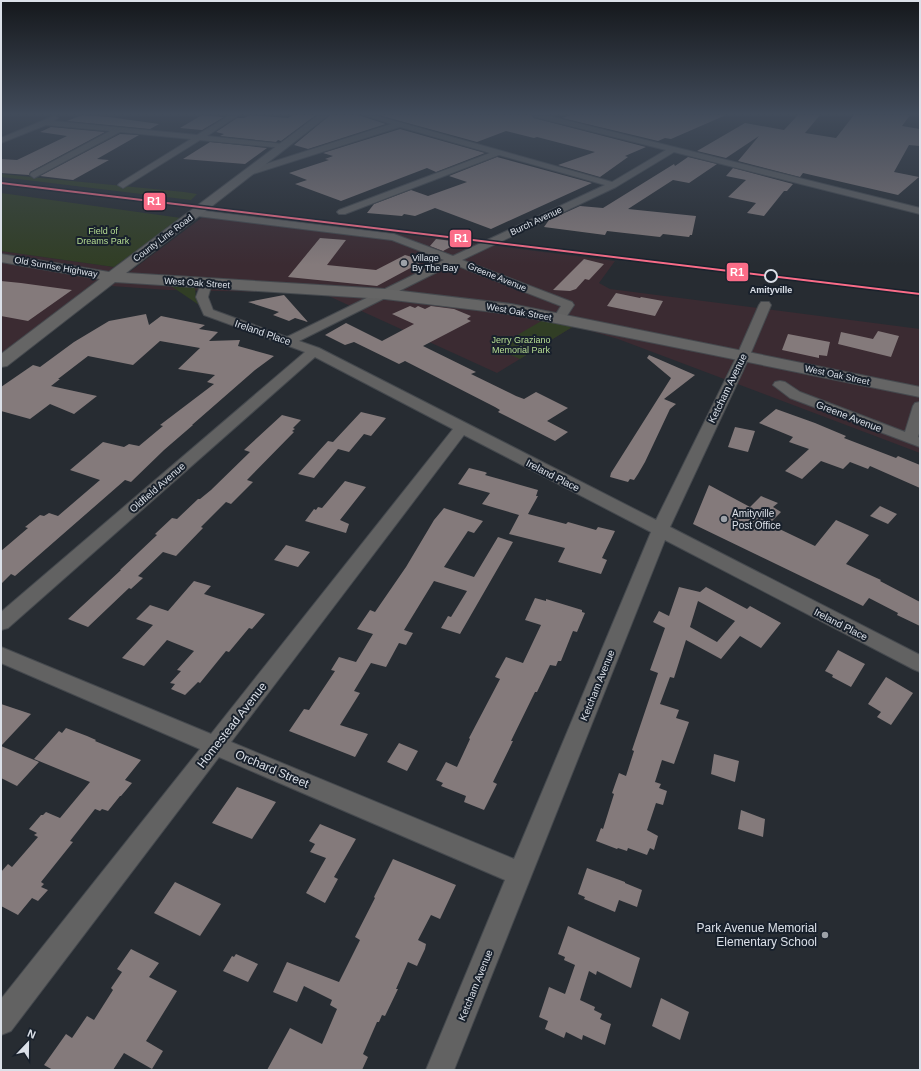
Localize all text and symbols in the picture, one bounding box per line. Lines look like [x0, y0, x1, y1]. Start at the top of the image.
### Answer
line badge: R1 [143, 192, 166, 211]
text: R1 [147, 195, 161, 207]
street label: Burch Avenue [509, 205, 563, 237]
street label: County Line Road [131, 212, 195, 264]
park label: Field of Dreams Park [77, 226, 130, 246]
line badge: R1 [449, 229, 472, 248]
text: R1 [454, 232, 468, 244]
place label: Village By The Bay [412, 253, 459, 273]
street label: Old Sunrise Highway [14, 255, 99, 279]
marker: Village By The Bay [399, 258, 409, 268]
street label: Greene Avenue [466, 261, 528, 293]
line badge: R1 [726, 262, 749, 282]
text: R1 [730, 266, 744, 278]
marker: Amityville [764, 269, 778, 283]
street label: West Oak Street [164, 276, 231, 290]
place label: Amityville [750, 285, 792, 295]
street label: West Oak Street [486, 301, 553, 323]
street label: Ireland Place [233, 318, 293, 347]
park label: Jerry Graziano Memorial Park [491, 335, 551, 355]
street label: Ketcham Avenue [706, 352, 749, 425]
street label: West Oak Street [804, 363, 871, 387]
street label: Greene Avenue [814, 399, 884, 434]
street label: Ireland Place [524, 457, 582, 494]
street label: Oldfield Avenue [127, 460, 188, 514]
place label: Amityville Post Office [732, 508, 781, 531]
marker: Amityville Post Office [719, 514, 729, 524]
street label: Ireland Place [812, 606, 870, 643]
street label: Ketcham Avenue [578, 648, 617, 722]
street label: Homestead Avenue [194, 679, 270, 770]
street label: Orchard Street [233, 747, 312, 791]
place label: Park Avenue Memorial Elementary School [696, 921, 817, 949]
marker: Park Avenue Memorial Elementary School [820, 930, 830, 940]
street label: Ketcham Avenue [456, 948, 495, 1022]
north arrow [8, 1023, 48, 1063]
text: N [26, 1027, 38, 1041]

